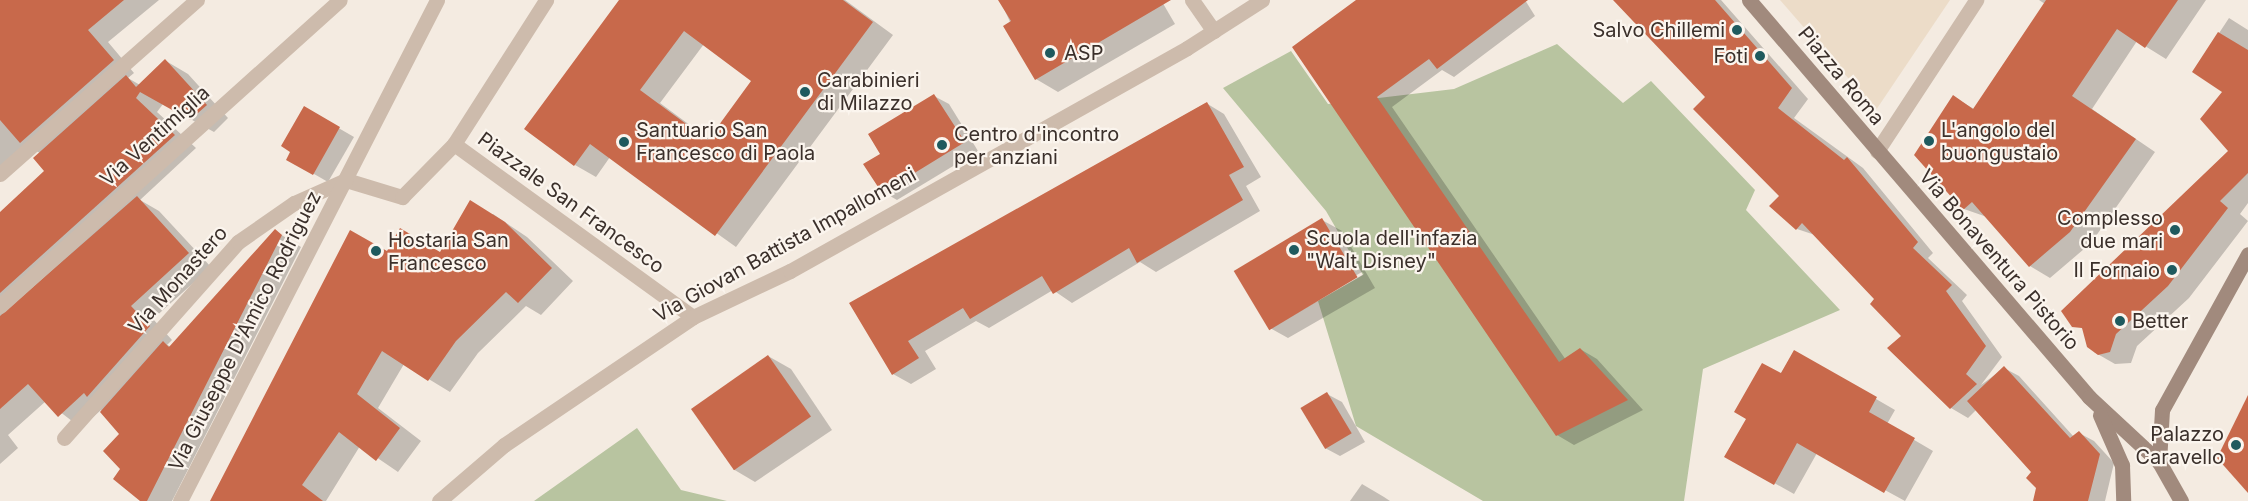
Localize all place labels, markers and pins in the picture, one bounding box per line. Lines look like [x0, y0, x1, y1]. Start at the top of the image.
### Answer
place label: Salvo Chillemi [1593, 18, 1725, 42]
marker: Salvo Chillemi [1730, 23, 1744, 37]
place label: ASP [1064, 41, 1103, 65]
marker: ASP [1041, 44, 1059, 62]
place label: Foti [1714, 44, 1748, 68]
marker: Foti [1753, 49, 1767, 63]
place label: Carabinieri di Milazzo [817, 68, 920, 115]
marker: Carabinieri di Milazzo [798, 85, 812, 99]
place label: Santuario San Francesco di Paola [636, 118, 815, 165]
place label: L'angolo del buongustaio [1941, 118, 2058, 165]
place label: Centro d'incontro per anziani [954, 122, 1119, 169]
marker: L'angolo del buongustaio [1922, 134, 1936, 148]
marker: Santuario San Francesco di Paola [617, 135, 631, 149]
marker: Centro d'incontro per anziani [935, 138, 949, 152]
place label: Complesso due mari [2057, 207, 2163, 254]
marker: Complesso due mari [2168, 223, 2182, 237]
place label: Scuola dell'infazia "Walt Disney" [1306, 226, 1477, 273]
place label: Hostaria San Francesco [388, 228, 509, 275]
marker: Scuola dell'infazia "Walt Disney" [1287, 243, 1301, 257]
marker: Hostaria San Francesco [369, 244, 383, 258]
place label: Il Fornaio [2073, 258, 2160, 282]
marker: Il Fornaio [2165, 263, 2179, 277]
place label: Better [2132, 309, 2188, 333]
marker: Better [2113, 314, 2127, 328]
place label: Palazzo Caravello [2136, 422, 2224, 469]
marker: Palazzo Caravello [2229, 438, 2243, 452]

